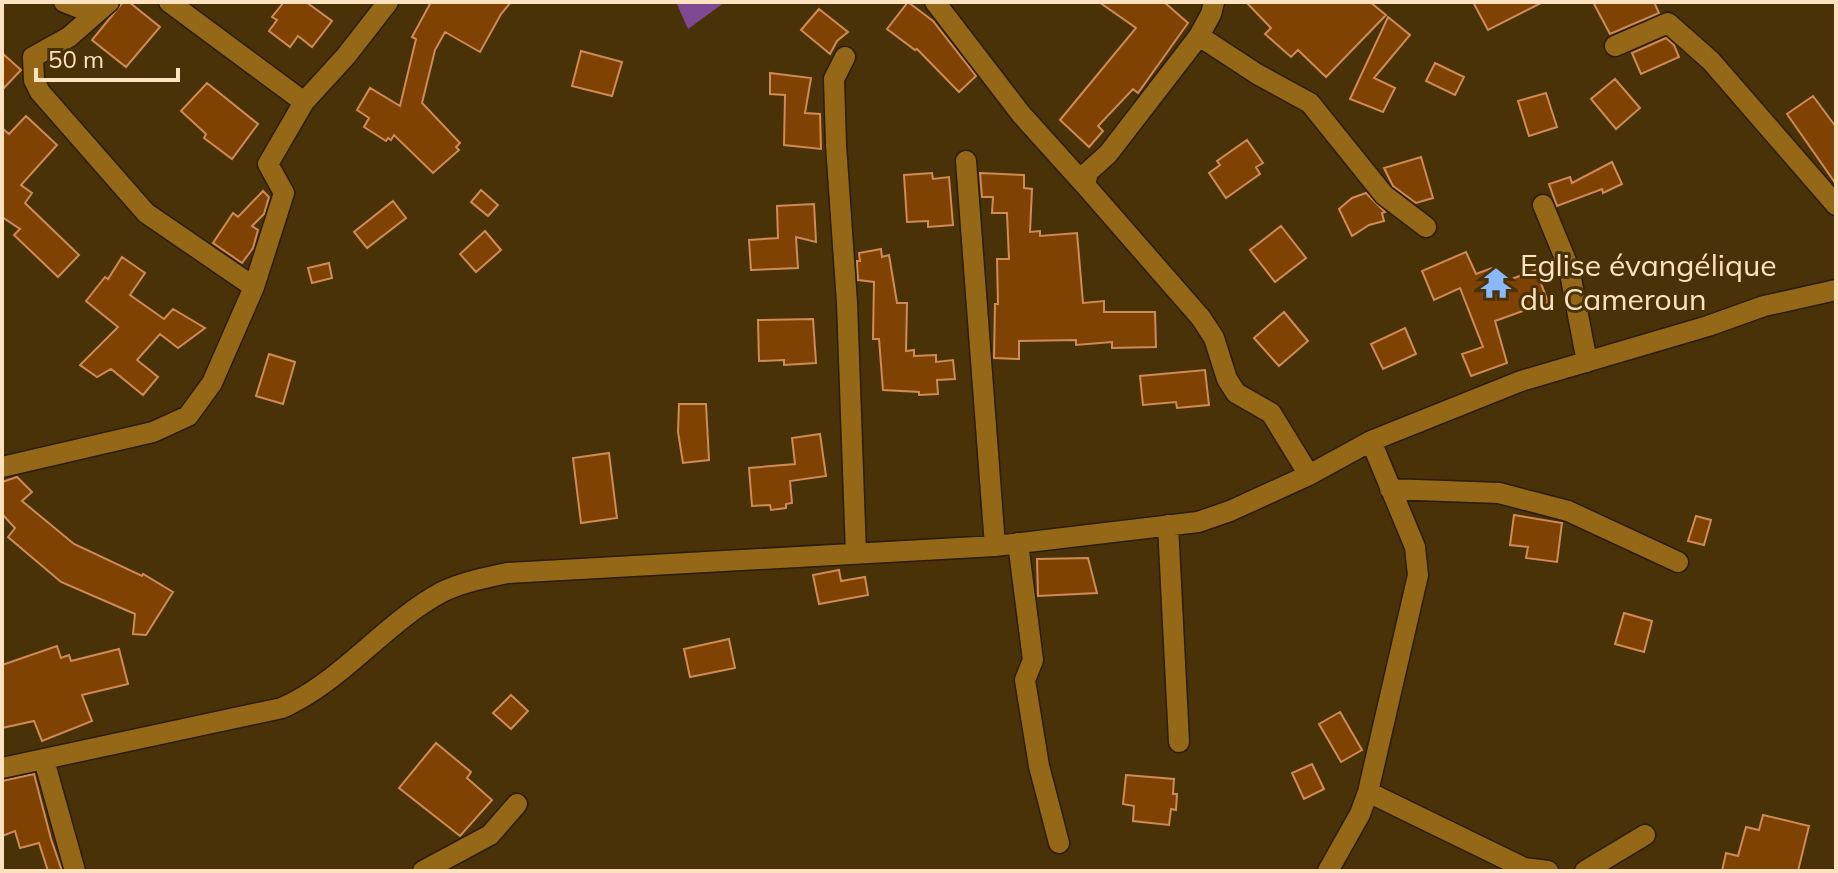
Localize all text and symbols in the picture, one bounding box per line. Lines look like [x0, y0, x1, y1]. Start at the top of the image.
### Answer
scale bar [36, 32, 178, 82]
text: 50 m [48, 44, 104, 74]
place label: Eglise évangélique du Cameroun [1520, 246, 1777, 318]
temple icon: Eglise évangélique du Cameroun [1479, 266, 1513, 300]

